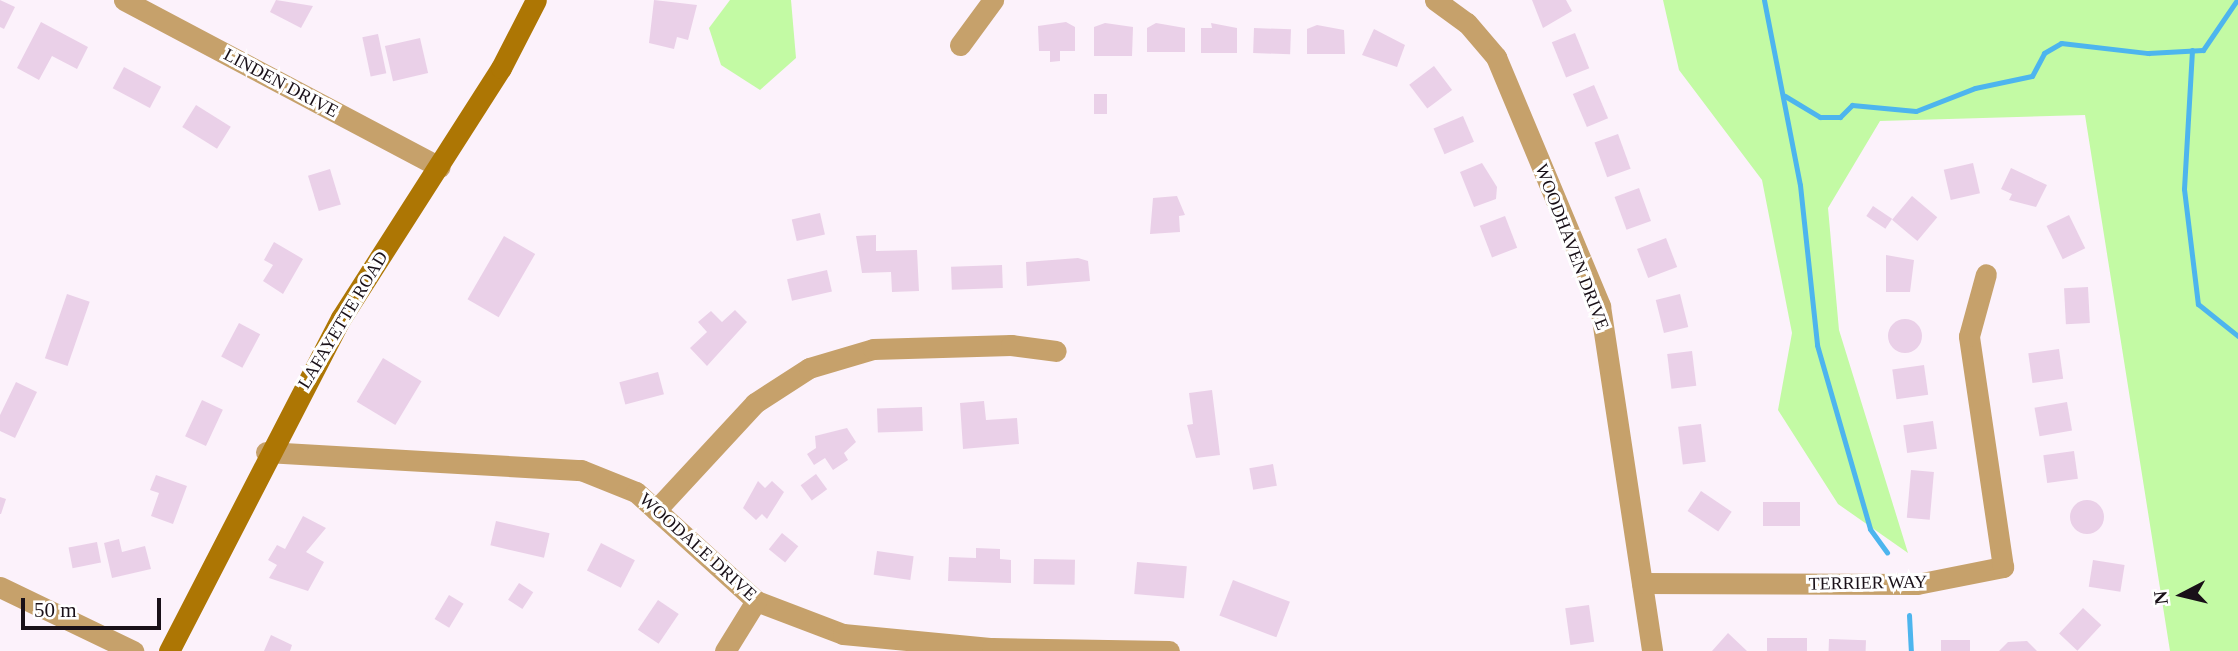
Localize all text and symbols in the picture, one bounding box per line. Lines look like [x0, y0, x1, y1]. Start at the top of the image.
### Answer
street label: LINDEN DRIVE [220, 44, 342, 122]
street label: WOODHAVEN DRIVE [1530, 161, 1614, 333]
street label: LAFAYETTE ROAD [293, 247, 393, 393]
street label: WOODALE DRIVE [635, 489, 761, 605]
north arrow [2147, 560, 2217, 630]
street label: TERRIER WAY [1808, 571, 1928, 595]
scale bar [24, 584, 164, 628]
text: N [2149, 590, 2172, 606]
text: 50 m [34, 598, 77, 622]

